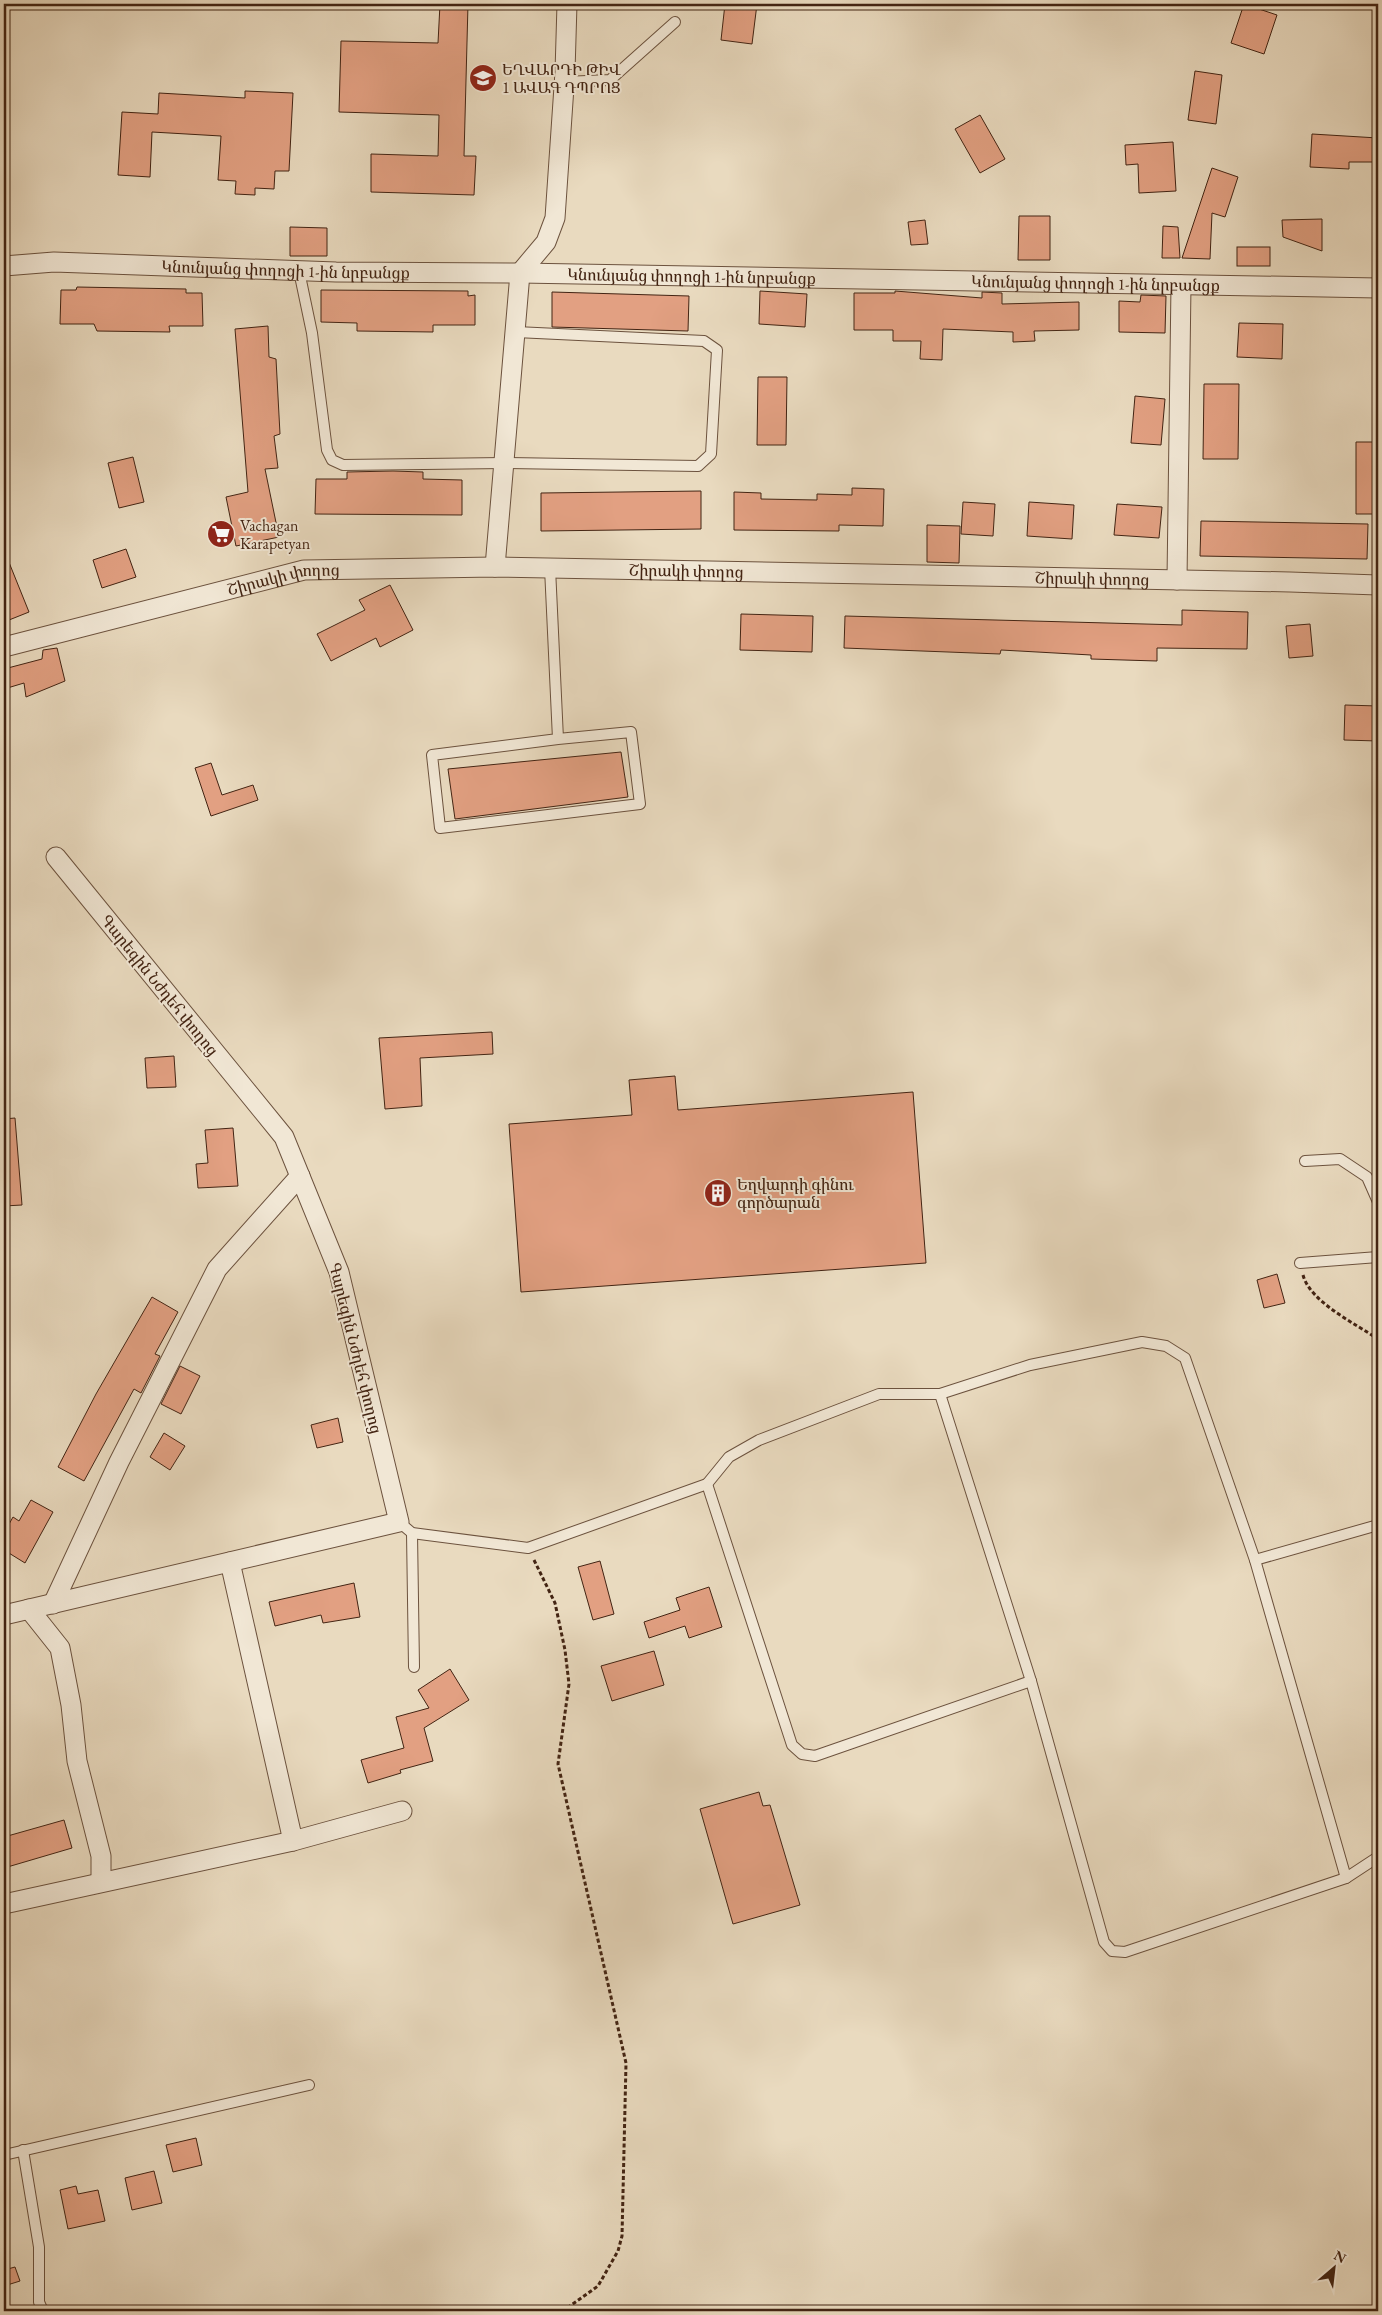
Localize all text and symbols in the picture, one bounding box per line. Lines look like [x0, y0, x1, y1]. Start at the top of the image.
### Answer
place label: ԵՂՎԱՐԴԻ ԹԻՎ 1 ԱՎԱԳ ԴՊՐՈՑ [502, 59, 621, 98]
school or university icon: ԵՂՎԱՐԴԻ ԹԻՎ 1 ԱՎԱԳ ԴՊՐՈՑ [468, 63, 498, 93]
street label: Կնունյանց փողոցի 1-ին նրբանցք [161, 256, 410, 283]
street label: Կնունյանց փողոցի 1-ին նրբանցք [567, 264, 816, 289]
street label: Կնունյանց փողոցի 1-ին նրբանցք [971, 271, 1220, 296]
place label: Vachagan Karapetyan [240, 515, 311, 554]
supermarket icon: Vachagan Karapetyan [206, 519, 236, 549]
street label: Շիրակի փողոց [225, 559, 340, 600]
street label: Շիրակի փողոց [629, 560, 744, 583]
street label: Շիրակի փողոց [1035, 567, 1150, 590]
street label: Գարեգին Նժդեհ փողոց [96, 910, 223, 1060]
place label: Եղվարդի գինու գործարան [737, 1174, 854, 1213]
building icon: Եղվարդի գինու գործարան [703, 1178, 733, 1208]
street label: Գարեգին Նժդեհ փողոց [324, 1260, 387, 1436]
north arrow [1310, 2242, 1360, 2292]
text: N [1331, 2246, 1350, 2267]

